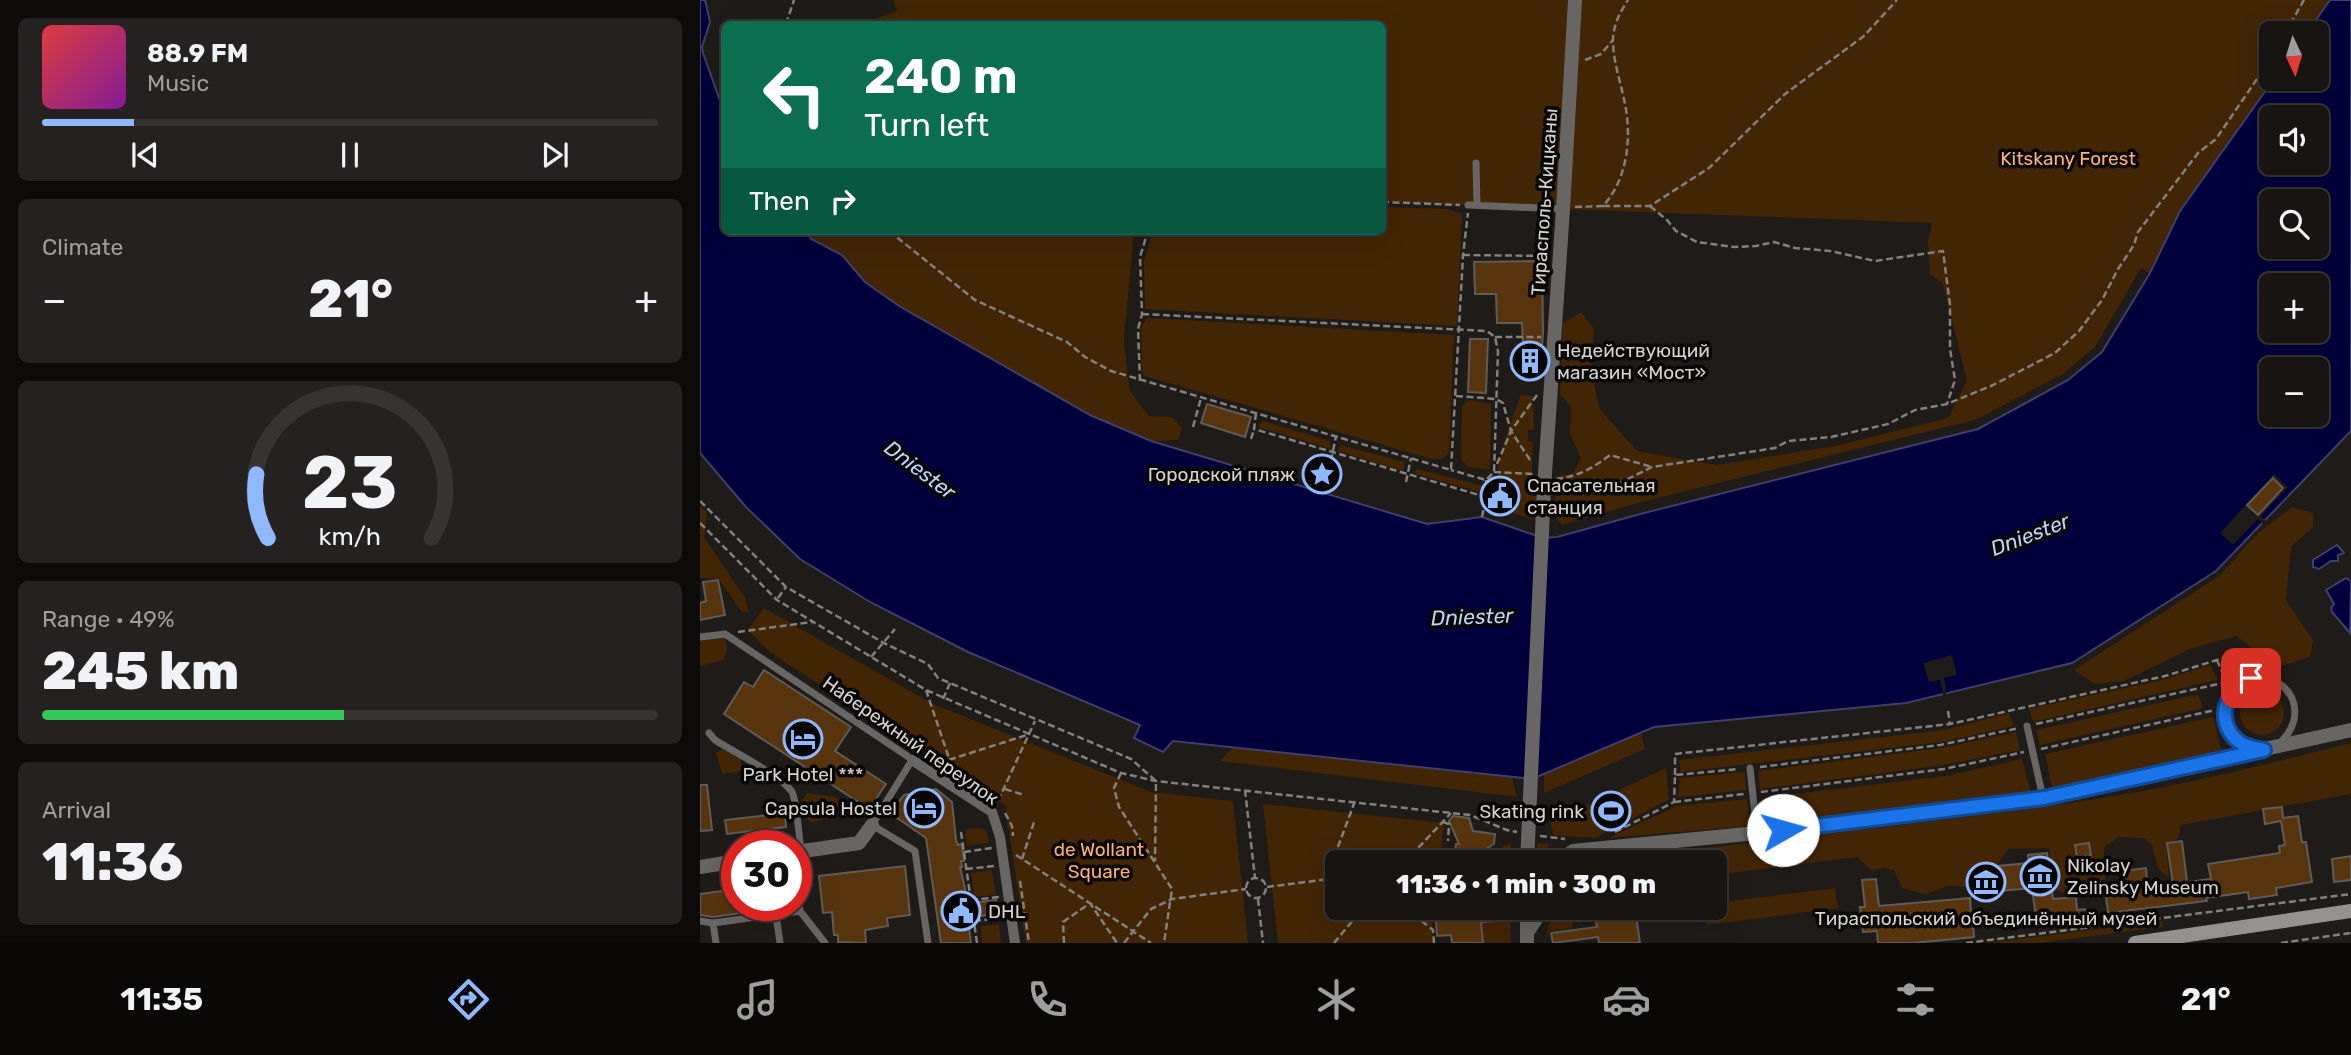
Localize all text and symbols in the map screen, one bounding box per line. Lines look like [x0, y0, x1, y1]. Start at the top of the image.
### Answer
north arrow [2259, 21, 2329, 91]
map controls [2259, 21, 2329, 427]
text: 88.9 FM [147, 38, 248, 69]
text: 240 m [864, 47, 1018, 105]
icon: left [749, 49, 840, 140]
text: Music [147, 69, 209, 97]
button: sound [2259, 105, 2329, 175]
text: Turn left [864, 106, 989, 144]
street label: Тирасполь-Кицканы [1526, 108, 1563, 296]
icon: previous [126, 136, 164, 174]
icon: pause [331, 136, 369, 174]
icon: next [536, 136, 574, 174]
park label: Kitskany Forest [2000, 147, 2136, 170]
icon: right [824, 182, 862, 220]
text: Then [749, 186, 810, 217]
button: search [2259, 189, 2329, 259]
text: Climate [42, 233, 123, 261]
text: 21° [308, 268, 393, 330]
button: + [2259, 273, 2329, 343]
text: − [42, 277, 67, 323]
text: + [634, 277, 658, 323]
place label: Недействующий магазин «Мост» [1557, 339, 1710, 384]
building icon: Недействующий магазин «Мост» [1509, 340, 1551, 382]
button: − [2259, 357, 2329, 427]
water label: Dniester [880, 435, 962, 505]
text: 23 [302, 440, 398, 526]
place icon: Городской пляж [1301, 453, 1343, 495]
place label: Городской пляж [1148, 463, 1295, 486]
place label: Спасательная станция [1527, 474, 1656, 519]
public building icon: Спасательная станция [1479, 475, 1521, 517]
water label: Dniester [1987, 508, 2074, 561]
text: km/h [319, 521, 381, 550]
water label: Dniester [1430, 603, 1515, 630]
text: Range · 49% [42, 605, 174, 633]
text: 245 km [42, 640, 239, 702]
pin [2221, 648, 2281, 708]
icon: arrive [2232, 659, 2270, 697]
street label: Набережный переулок [818, 671, 1003, 810]
hotel icon: Park Hotel *** [782, 718, 824, 760]
place label: Park Hotel *** [742, 763, 864, 786]
hotel icon: Capsula Hostel [903, 787, 945, 829]
sports icon: Skating rink [1590, 790, 1632, 832]
position arrow [1746, 793, 1820, 867]
text: Arrival [42, 796, 111, 824]
place label: Capsula Hostel [765, 797, 897, 820]
place label: Skating rink [1479, 800, 1584, 823]
speed limit sign: 30 [721, 830, 812, 921]
text: 11:36 [42, 831, 183, 893]
park label: de Wollant Square [1054, 838, 1145, 883]
place label: Nikolay Zelinsky Museum [2067, 854, 2219, 899]
museum icon: Nikolay Zelinsky Museum [2019, 855, 2061, 897]
museum icon: Тираспольский объединённый музей [1965, 861, 2007, 903]
text: 11:36 · 1 min · 300 m [1396, 869, 1656, 900]
public building icon: DHL [940, 890, 982, 932]
place label: DHL [988, 900, 1026, 923]
place label: Тираспольский объединённый музей [1815, 907, 2157, 930]
icon: directions [444, 975, 493, 1024]
icon: music [733, 975, 782, 1024]
icon: phone [1023, 975, 1072, 1024]
icon: climate [1312, 975, 1361, 1024]
icon: car [1602, 975, 1651, 1024]
icon: filters [1891, 975, 1940, 1024]
text: 11:35 [120, 980, 203, 1018]
text: 21° [2181, 980, 2231, 1018]

